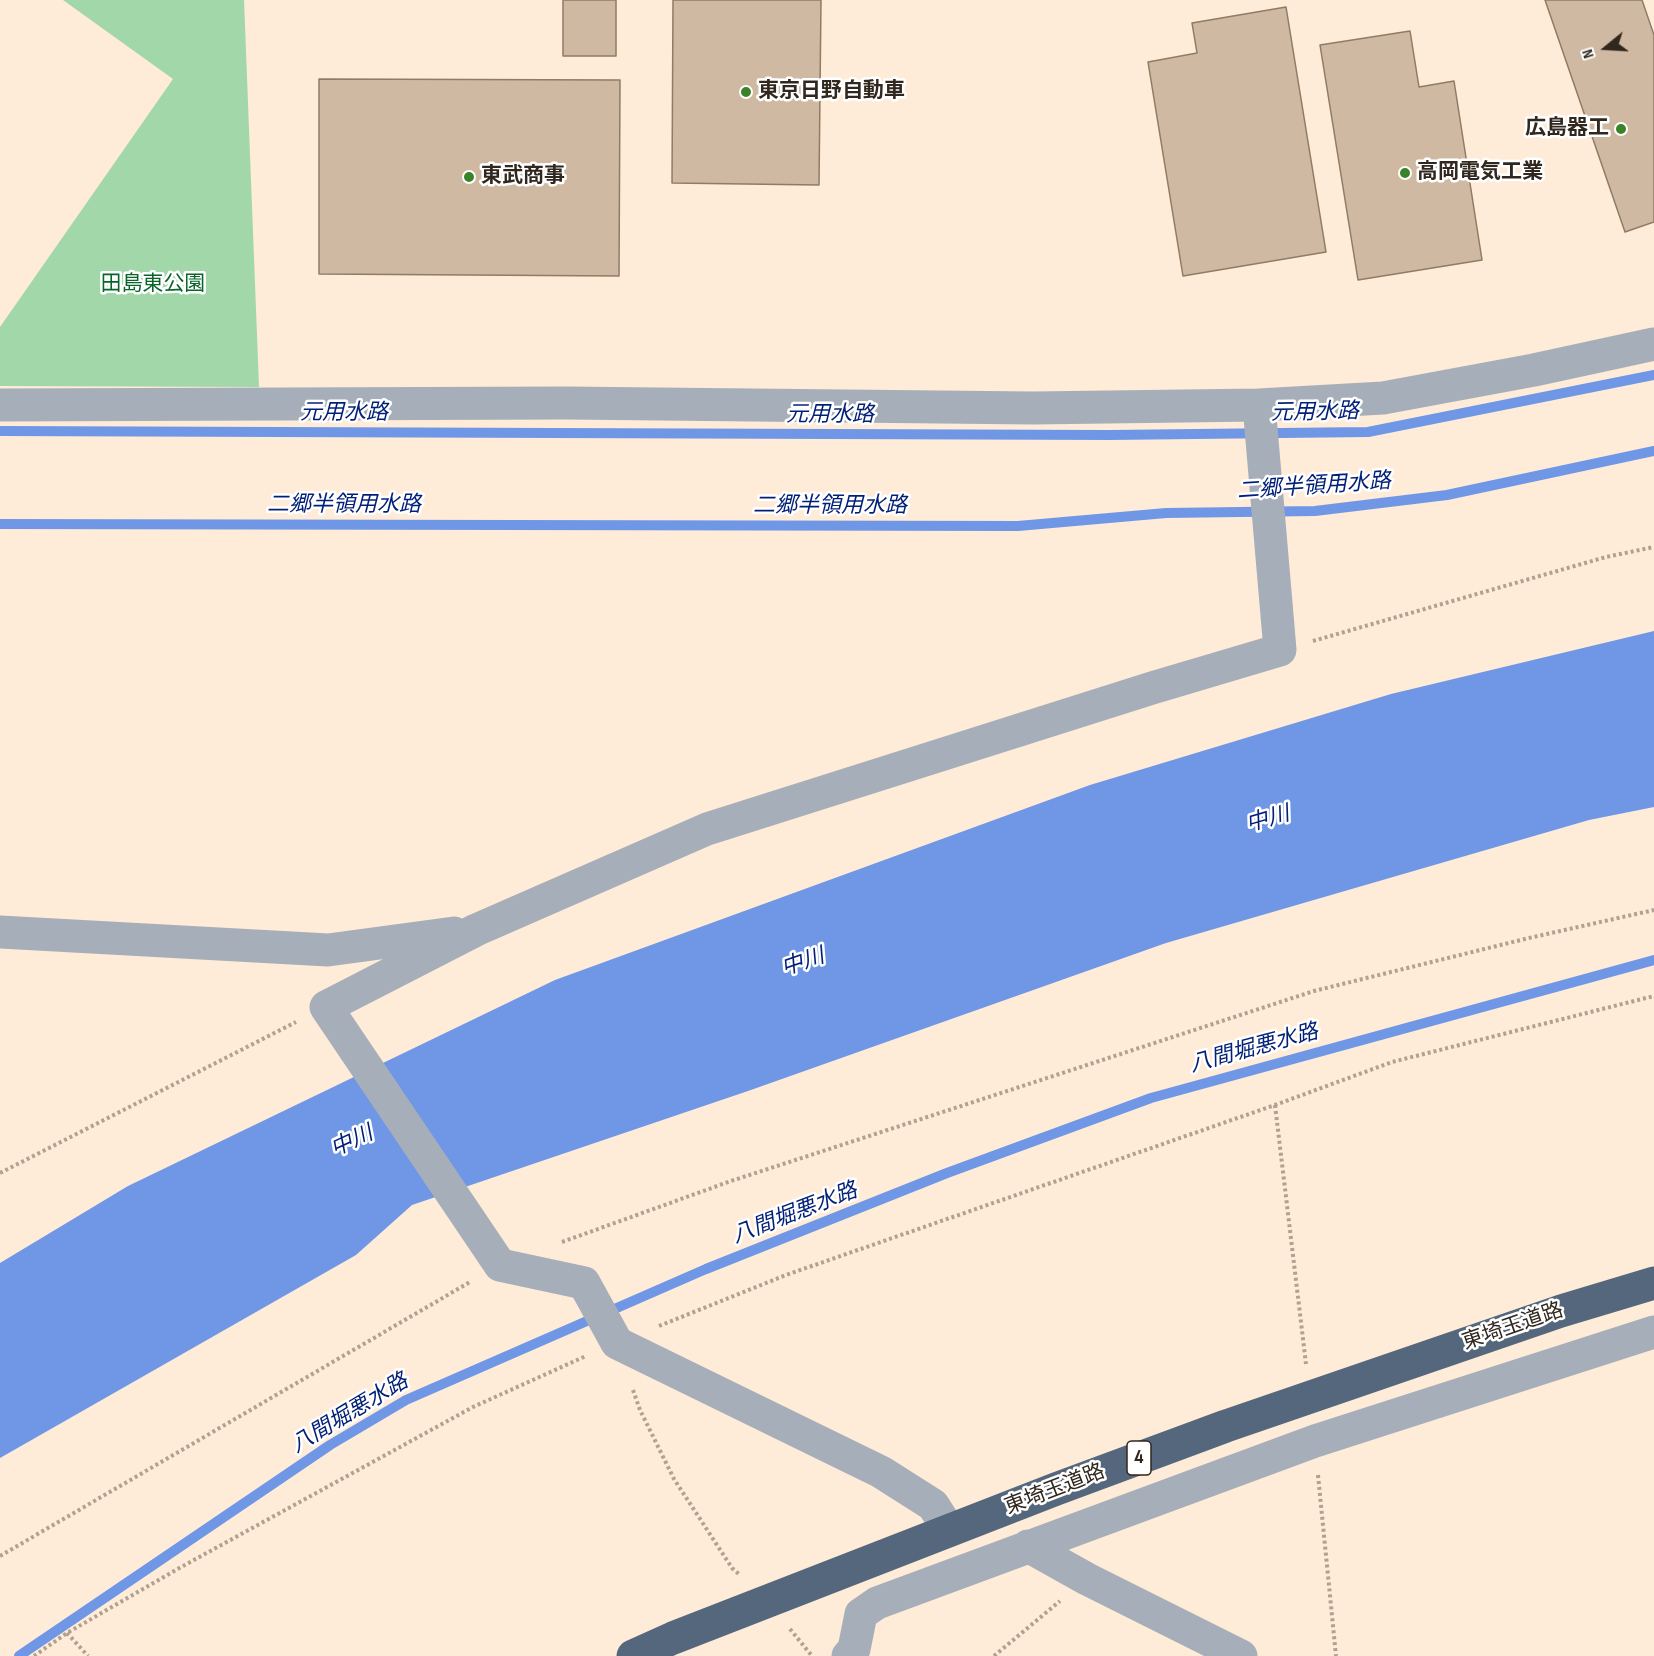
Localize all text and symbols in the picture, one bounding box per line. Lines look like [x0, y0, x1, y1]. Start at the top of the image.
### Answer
north arrow [1576, 18, 1636, 78]
text: N [1578, 47, 1599, 61]
place label: 東京日野自動車 [758, 79, 905, 105]
marker: 東京日野自動車 [739, 85, 753, 99]
place label: 広島器工 [1525, 116, 1609, 142]
marker: 広島器工 [1614, 122, 1628, 136]
place label: 高岡電気工業 [1417, 160, 1543, 186]
place label: 東武商事 [481, 164, 565, 190]
marker: 高岡電気工業 [1398, 166, 1412, 180]
marker: 東武商事 [462, 170, 476, 184]
park label: 田島東公園 [101, 272, 205, 298]
water label: 元用水路 [1271, 399, 1359, 427]
water label: 元用水路 [300, 400, 388, 426]
water label: 元用水路 [786, 402, 874, 428]
water label: 二郷半領用水路 [1236, 468, 1392, 506]
water label: 二郷半領用水路 [267, 492, 421, 518]
water label: 二郷半領用水路 [753, 493, 907, 519]
water label: 中川 [1243, 801, 1293, 839]
water label: 中川 [778, 943, 828, 983]
water label: 八間堀悪水路 [1187, 1019, 1321, 1079]
water label: 中川 [326, 1121, 378, 1163]
water label: 八間堀悪水路 [729, 1178, 861, 1250]
street label: 東埼玉道路 [1459, 1298, 1567, 1356]
water label: 八間堀悪水路 [287, 1369, 413, 1459]
road number: 4 [1127, 1441, 1151, 1475]
street label: 東埼玉道路 [1001, 1459, 1109, 1521]

